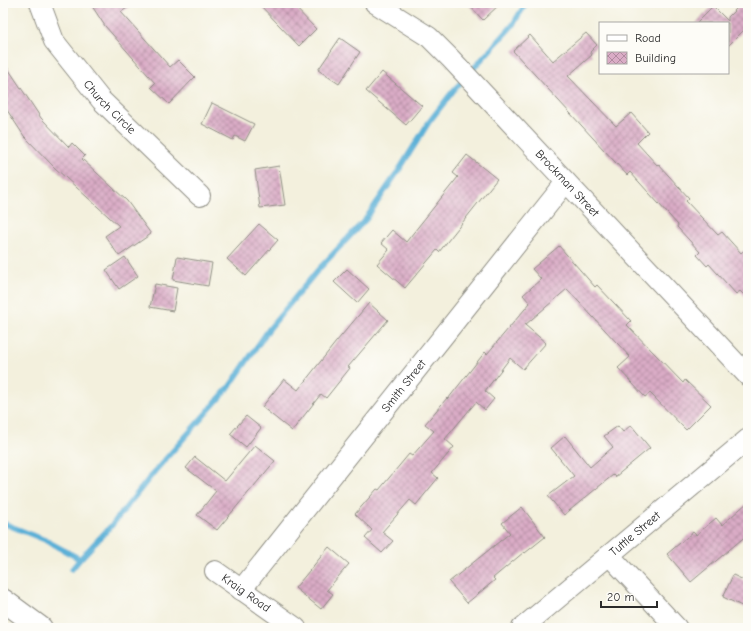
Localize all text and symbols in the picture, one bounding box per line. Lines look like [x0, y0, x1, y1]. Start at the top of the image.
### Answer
legend [599, 22, 729, 74]
text: Road [635, 31, 661, 45]
text: Building [635, 51, 676, 65]
street label: Church Circle [81, 77, 139, 137]
street label: Brockman Street [532, 147, 602, 220]
street label: Smith Street [378, 356, 429, 415]
street label: Tuttle Street [606, 508, 663, 559]
street label: Kraig Road [219, 571, 273, 615]
scale bar [601, 583, 657, 609]
text: 20 m [607, 590, 635, 604]

